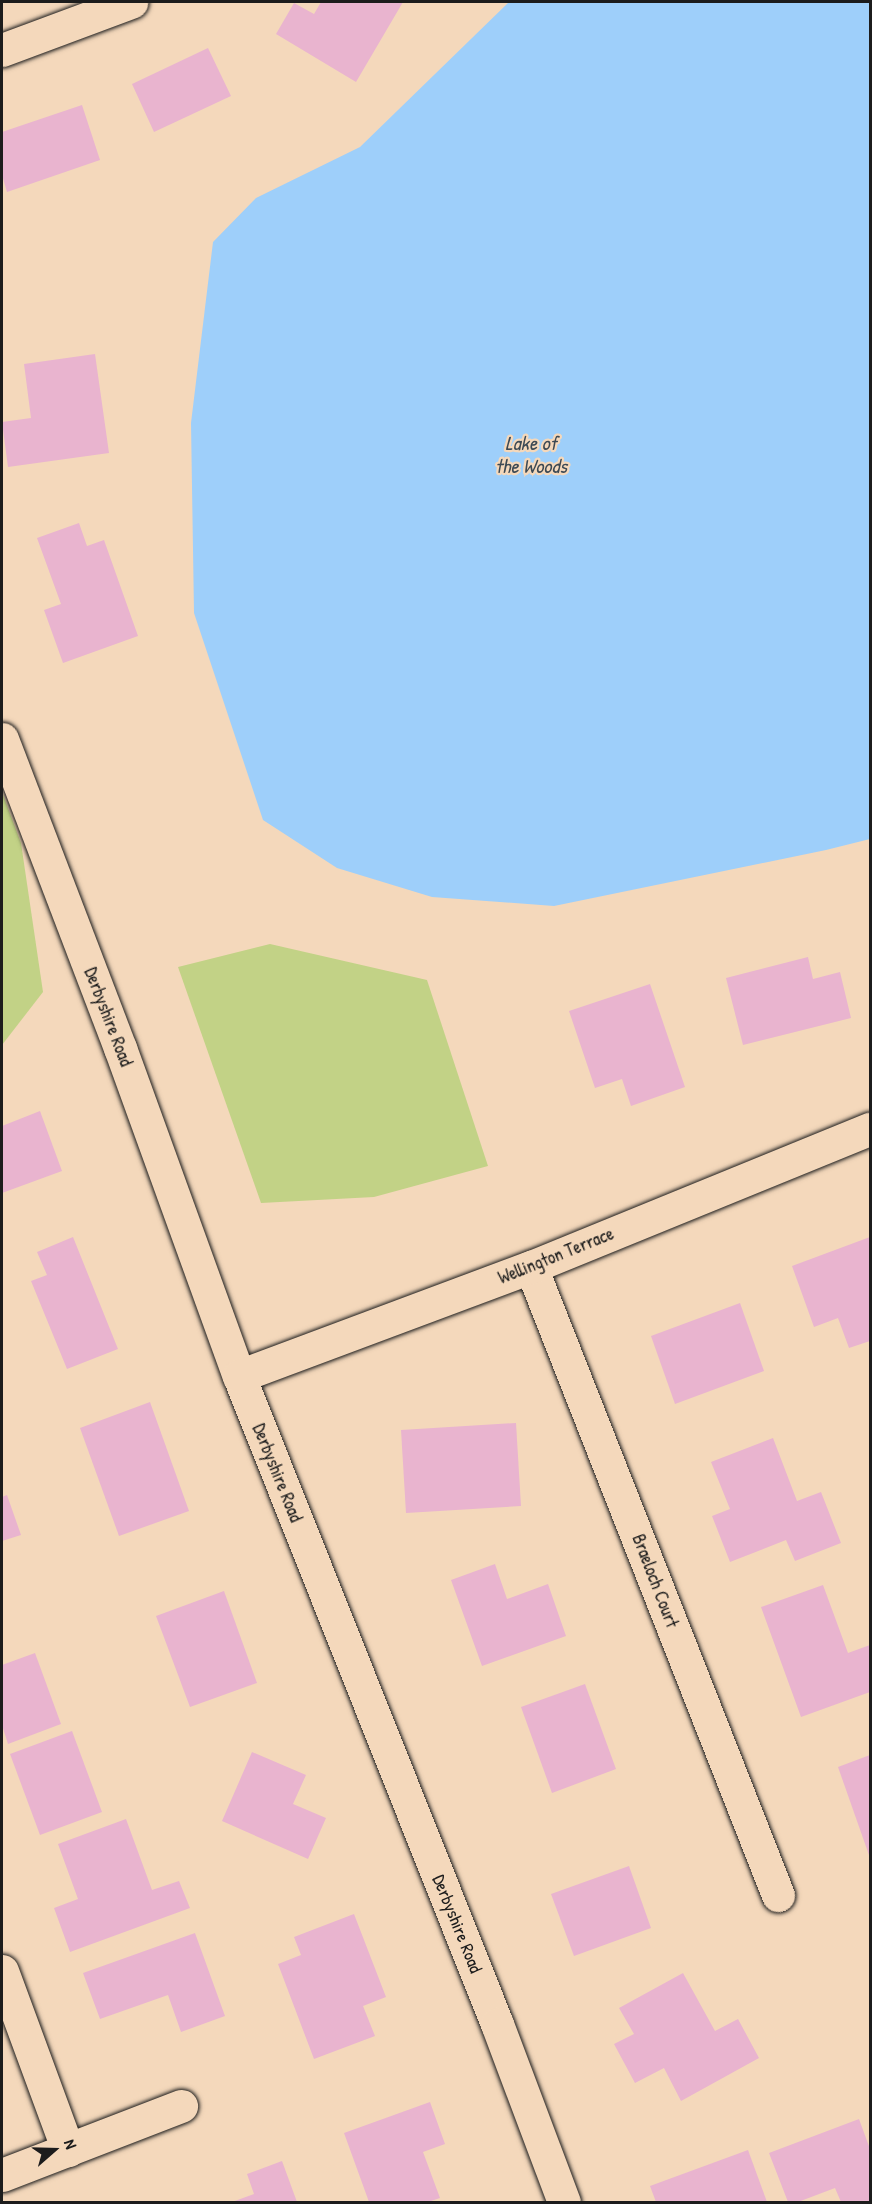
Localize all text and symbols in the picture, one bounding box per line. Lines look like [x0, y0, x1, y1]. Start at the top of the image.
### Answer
water label: Lake of the Woods [495, 430, 567, 477]
street label: Derbyshire Road [79, 965, 137, 1069]
street label: Wellington Terrace [495, 1223, 617, 1289]
street label: Derbyshire Road [248, 1421, 306, 1525]
street label: Braeloch Court [627, 1531, 683, 1631]
street label: Derbyshire Road [428, 1872, 486, 1976]
north arrow [24, 2120, 84, 2180]
text: N [59, 2136, 83, 2152]

